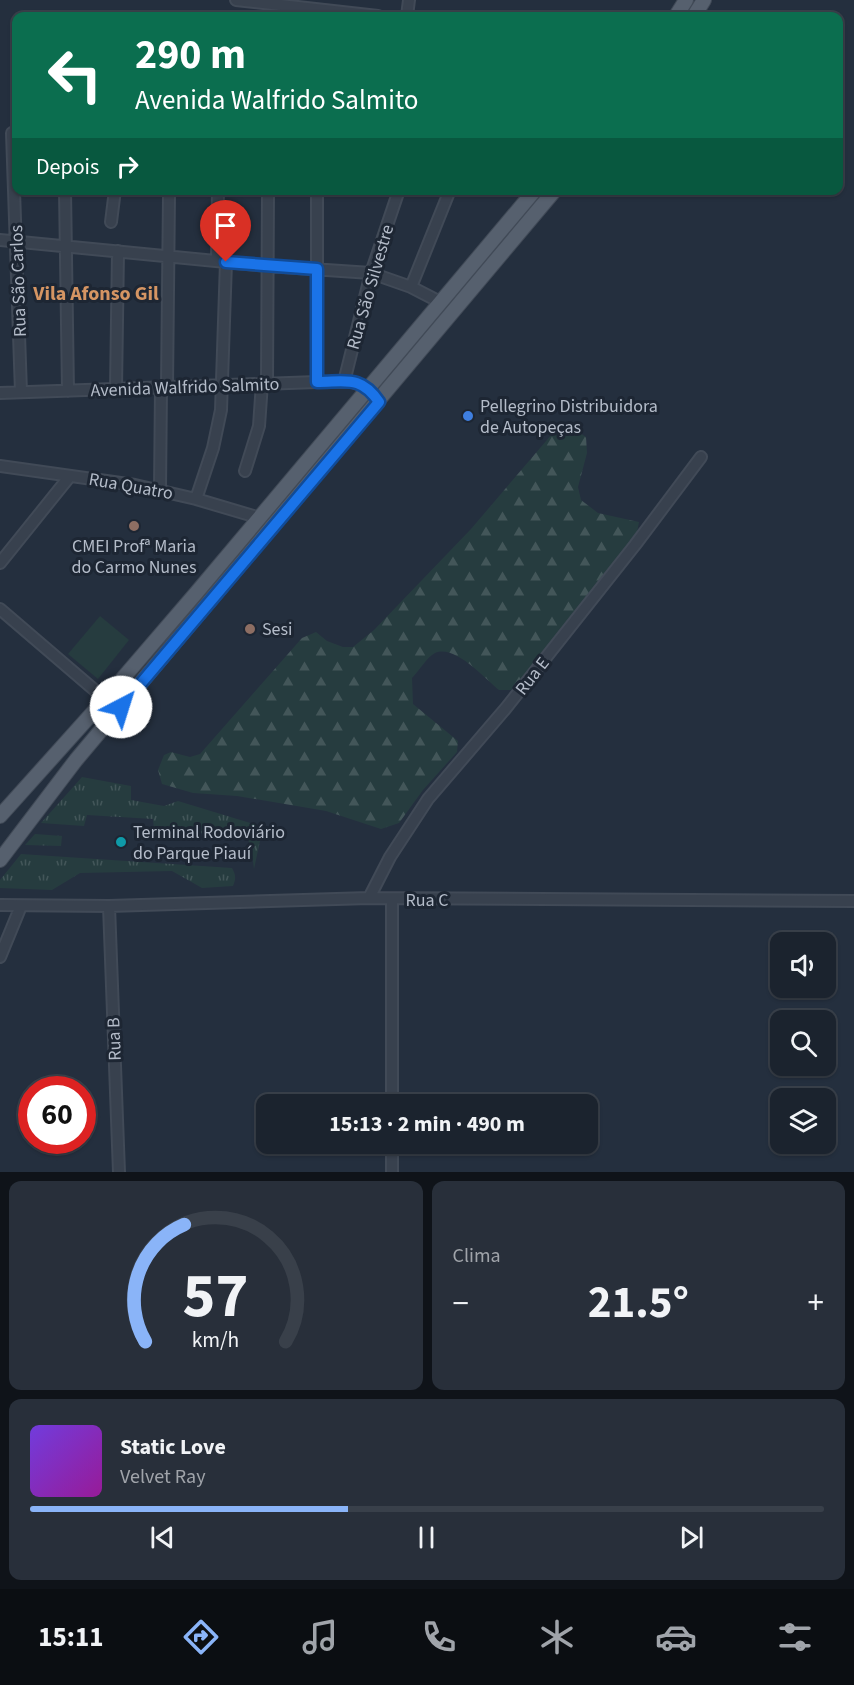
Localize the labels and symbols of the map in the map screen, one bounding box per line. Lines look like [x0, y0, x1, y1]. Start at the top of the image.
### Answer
pin [200, 200, 251, 262]
street label: Rua São Silvestre [341, 222, 400, 353]
street label: Rua São Carlos [4, 224, 33, 337]
district label: Vila Afonso Gil [32, 280, 159, 308]
street label: Avenida Walfrido Salmito [90, 372, 280, 403]
place label: Pellegrino Distribuidora de Autopeças [480, 394, 658, 440]
marker: Pellegrino Distribuidora de Autopeças [461, 409, 475, 423]
street label: Rua Quatro [87, 467, 175, 506]
marker: CMEI Profª Maria do Carmo Nunes [127, 519, 141, 533]
place label: CMEI Profª Maria do Carmo Nunes [72, 534, 196, 580]
place label: Sesi [262, 617, 293, 642]
marker: Sesi [243, 622, 257, 636]
street label: Rua E [510, 652, 555, 701]
position arrow [89, 675, 153, 739]
place label: Terminal Rodoviário do Parque Piauí [133, 820, 285, 866]
marker: Terminal Rodoviário do Parque Piauí [114, 835, 128, 849]
street label: Rua C [406, 888, 448, 913]
street label: Rua B [101, 1017, 128, 1061]
speed limit sign: 60 [18, 1076, 96, 1154]

